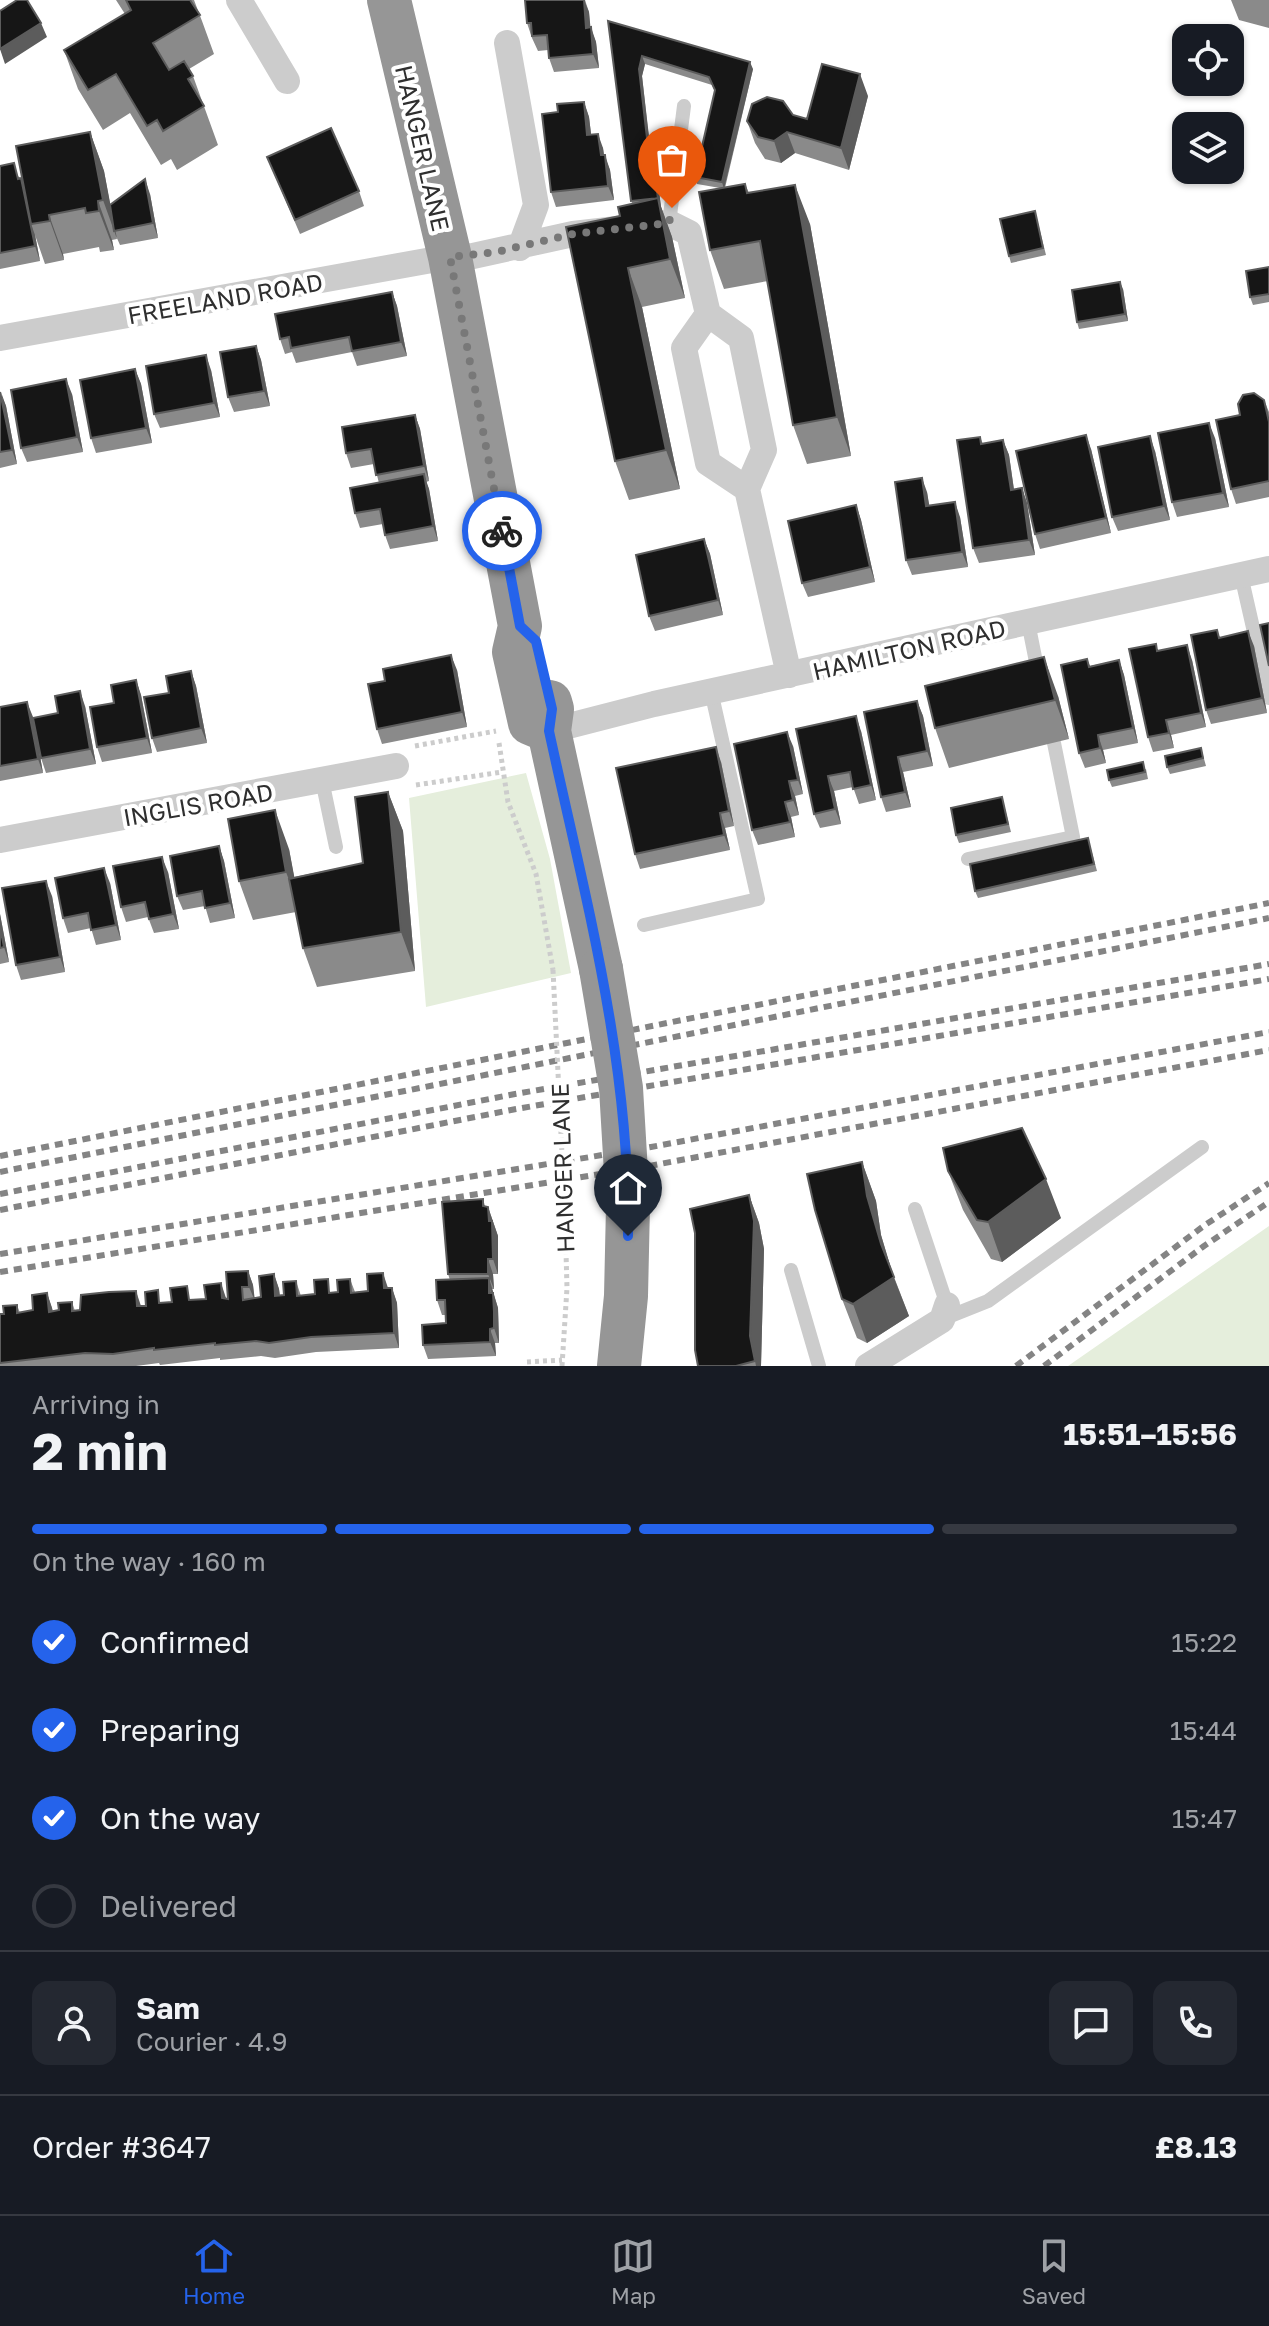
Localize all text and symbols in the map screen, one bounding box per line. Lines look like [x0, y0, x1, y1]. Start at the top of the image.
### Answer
map controls [1172, 24, 1244, 184]
button: locate [1172, 24, 1244, 96]
street label: HANGER LANE [390, 62, 456, 234]
button: layers [1172, 112, 1244, 184]
pin [638, 126, 706, 208]
icon: bag [650, 138, 694, 182]
street label: FREELAND ROAD [125, 267, 325, 329]
courier [462, 491, 542, 571]
icon: bike [480, 509, 524, 553]
street label: HAMILTON ROAD [810, 613, 1008, 685]
street label: INGLIS ROAD [121, 777, 275, 831]
street label: HANGER LANE [545, 1083, 579, 1253]
pin [594, 1154, 662, 1236]
icon: home [606, 1166, 650, 1210]
text: Arriving in [32, 1389, 160, 1420]
text: 15:51–15:56 [1063, 1416, 1237, 1452]
text: 2 min [32, 1419, 168, 1481]
text: On the way · 160 m [32, 1546, 266, 1577]
icon: check [32, 1620, 76, 1664]
text: Confirmed [100, 1624, 250, 1660]
text: 15:22 [1171, 1627, 1237, 1658]
icon: check [32, 1708, 76, 1752]
text: Preparing [100, 1712, 241, 1748]
text: 15:44 [1170, 1715, 1237, 1746]
icon: check [32, 1796, 76, 1840]
text: On the way [100, 1800, 260, 1836]
text: 15:47 [1172, 1803, 1237, 1834]
text: Delivered [100, 1888, 237, 1924]
button: person [32, 1981, 116, 2065]
button: chat [1049, 1981, 1133, 2065]
button: phone [1153, 1981, 1237, 2065]
text: Sam [136, 1990, 200, 2026]
text: Courier · 4.9 [136, 2026, 288, 2057]
text: Order #3647 [32, 2129, 211, 2165]
text: £8.13 [1155, 2129, 1237, 2165]
tab: Home [183, 2234, 245, 2309]
tab: Map [611, 2234, 656, 2309]
tab: Saved [1022, 2234, 1086, 2309]

